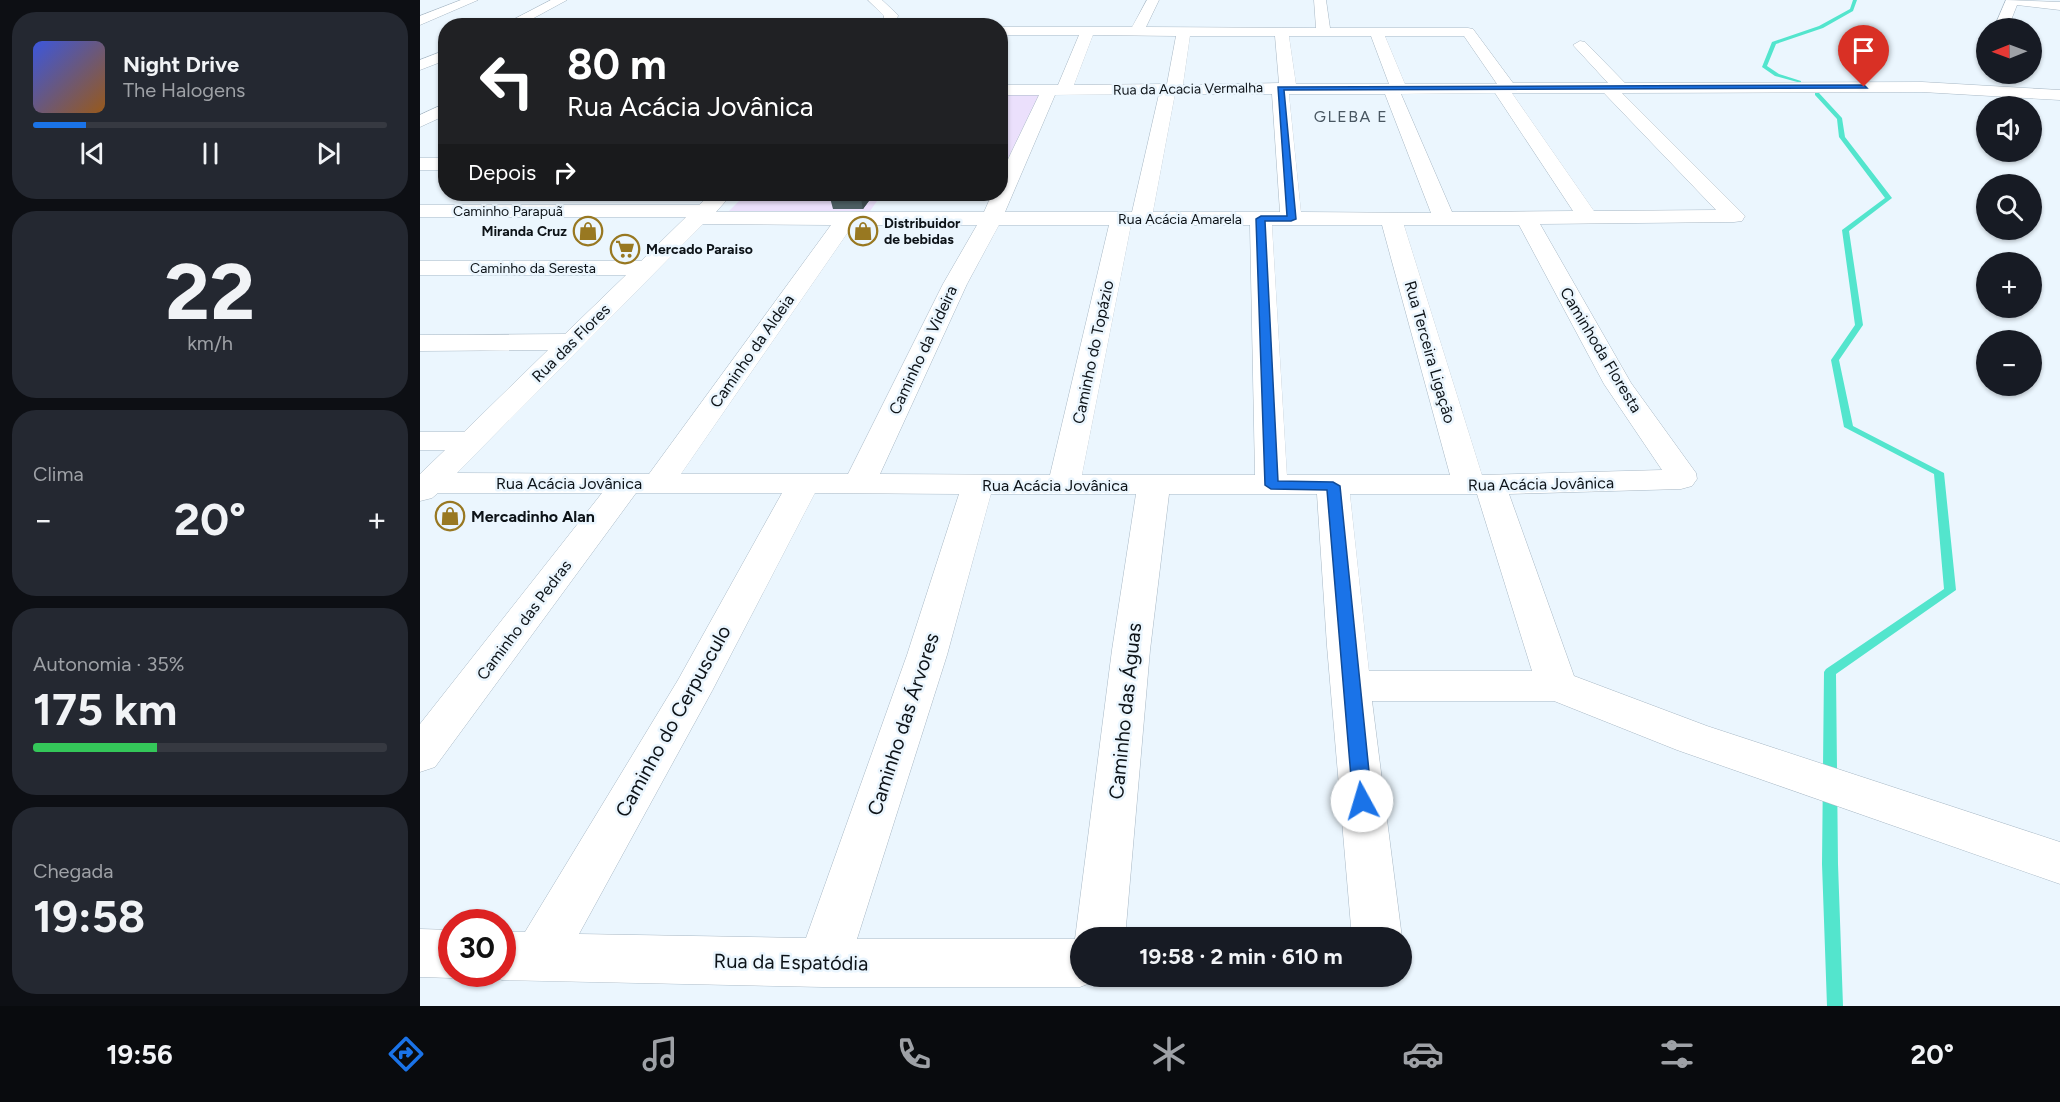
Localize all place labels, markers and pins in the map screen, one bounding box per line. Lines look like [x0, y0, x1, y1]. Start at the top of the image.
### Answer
pin [1838, 25, 1889, 87]
shop icon: Miranda Cruz [572, 215, 604, 247]
shop icon: Distribuidor de bebidas [847, 215, 879, 247]
place label: Distribuidor de bebidas [884, 215, 961, 248]
place label: Miranda Cruz [481, 223, 567, 240]
supermarket icon: Mercado Paraiso [609, 233, 641, 265]
place label: Mercado Paraiso [646, 241, 753, 258]
shop icon: Mercadinho Alan [434, 500, 466, 532]
place label: Mercadinho Alan [471, 507, 595, 526]

